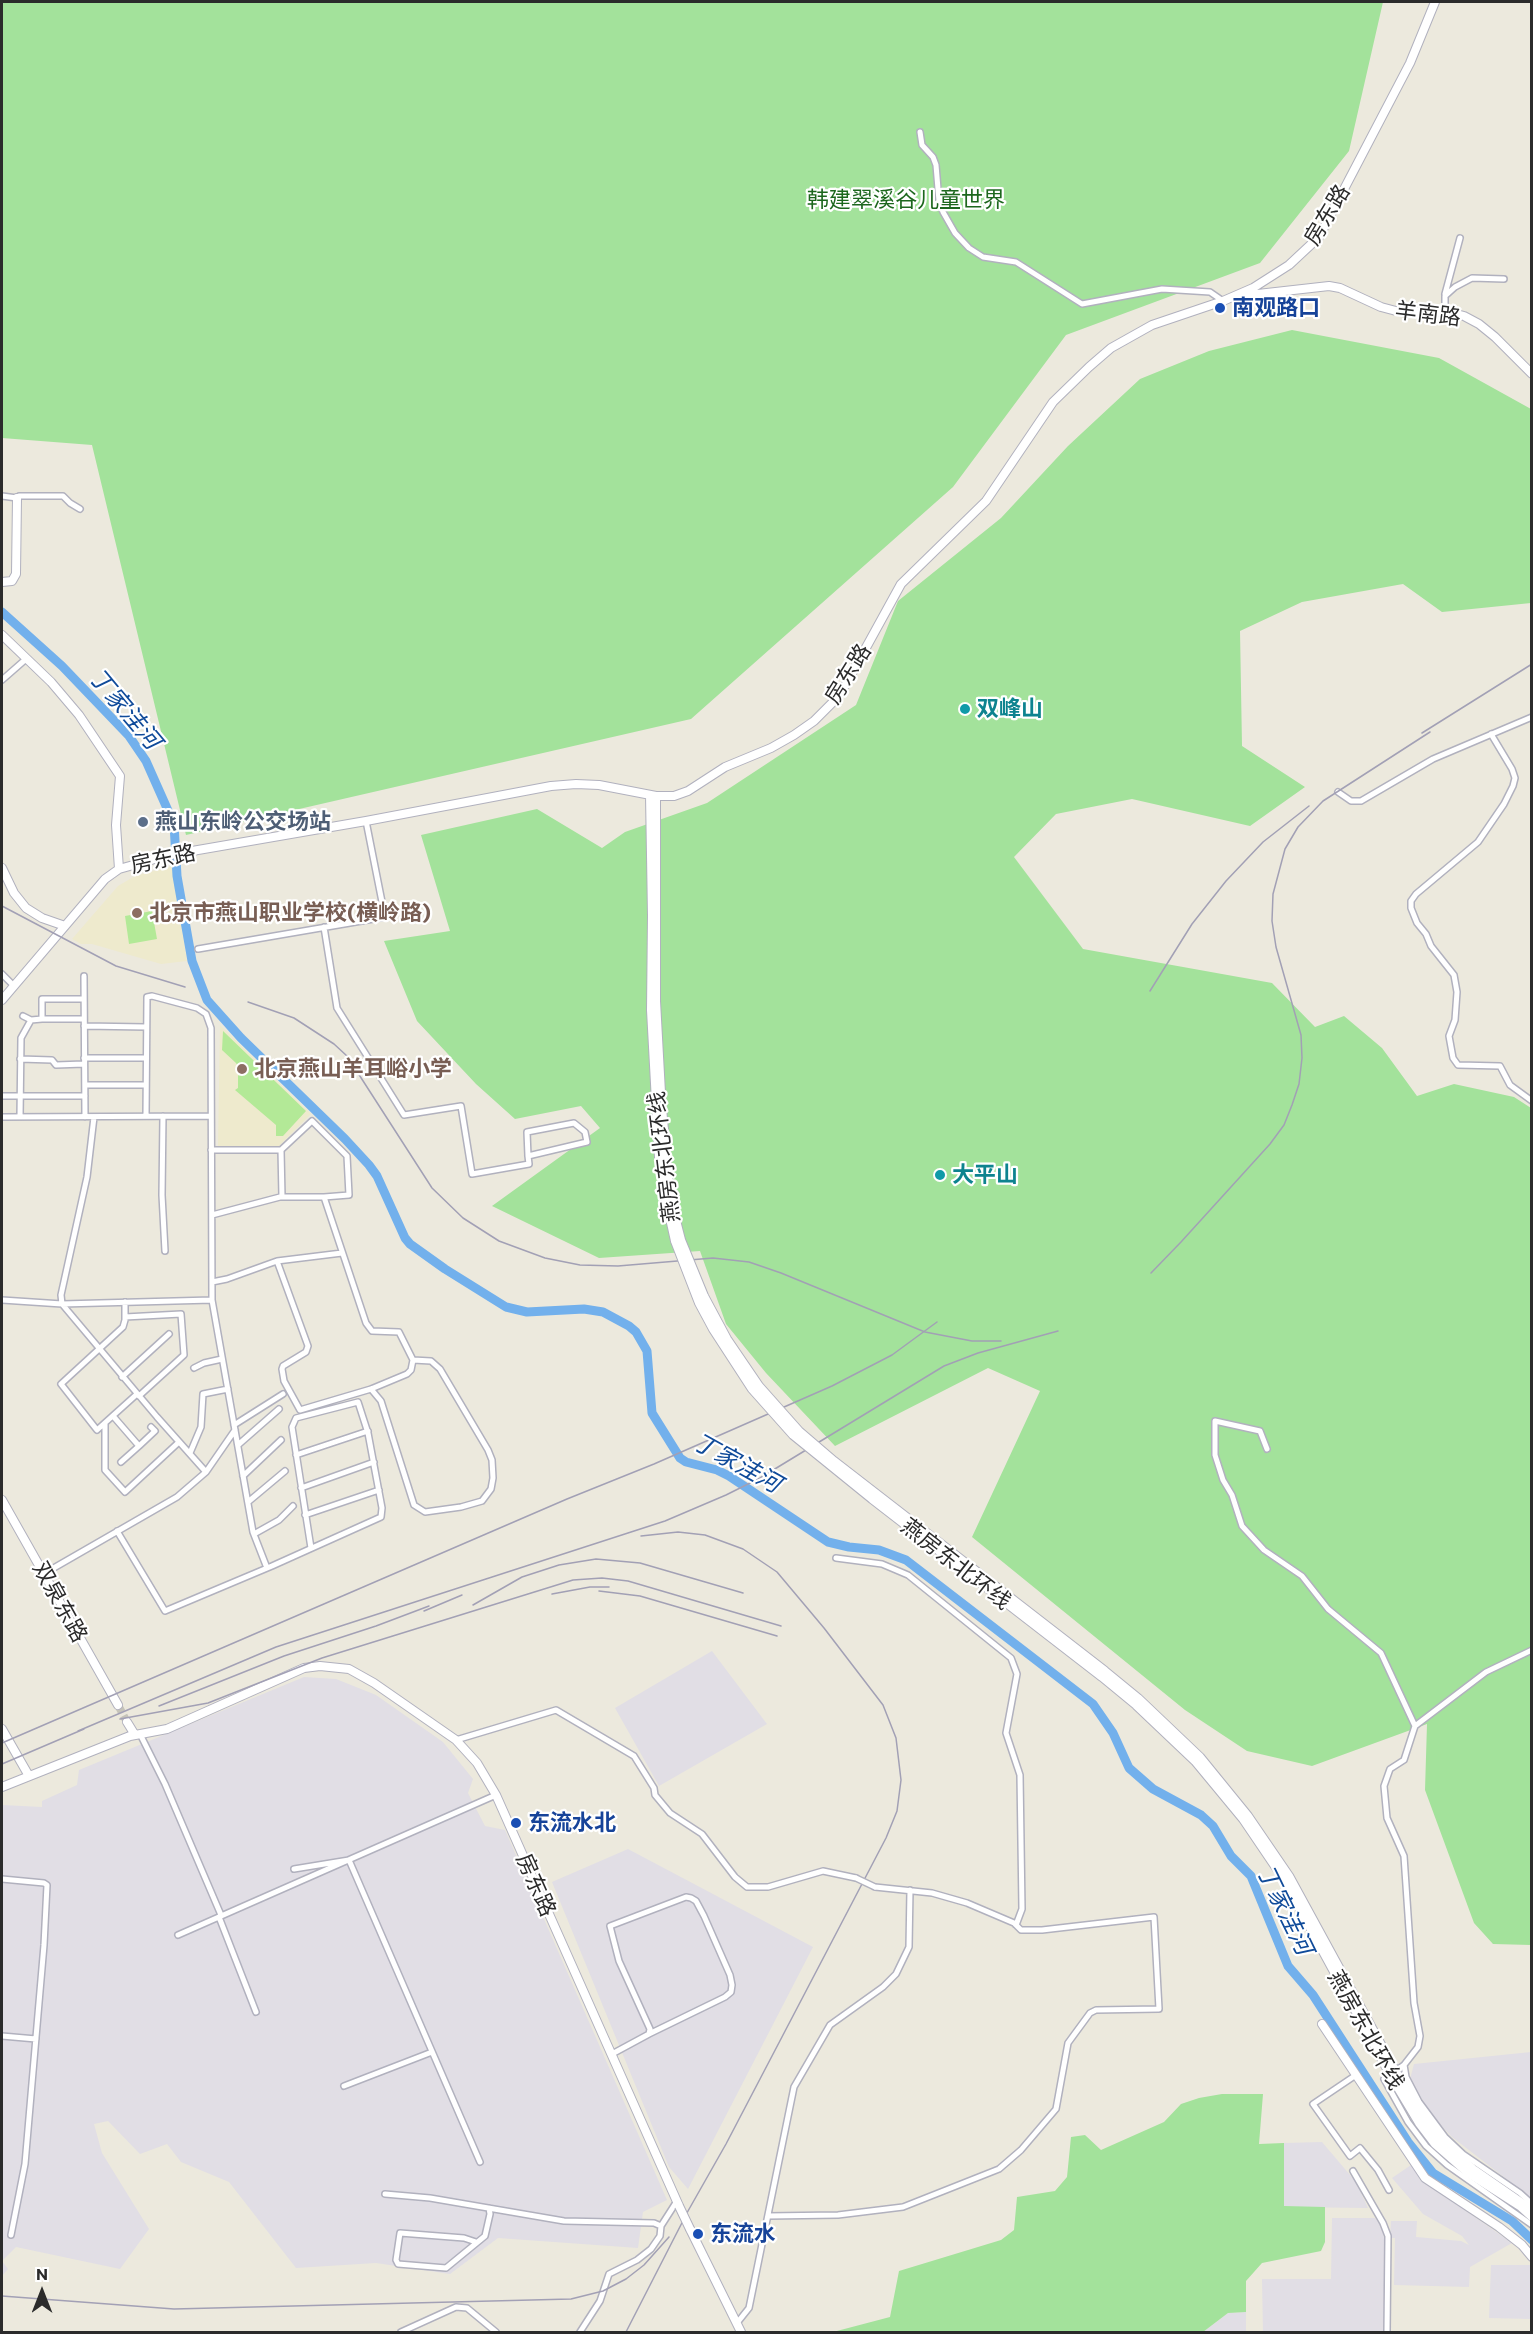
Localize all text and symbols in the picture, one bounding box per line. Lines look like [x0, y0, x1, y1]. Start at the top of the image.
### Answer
street label: 房东路 [1299, 180, 1355, 250]
park label: 韩建翠溪谷儿童世界 [807, 187, 1005, 213]
place label: 南观路口 [1232, 295, 1320, 321]
street label: 羊南路 [1394, 297, 1462, 331]
marker: 南观路口 [1213, 301, 1227, 315]
street label: 房东路 [819, 639, 877, 709]
water label: 丁家洼河 [83, 663, 167, 755]
place label: 双峰山 [977, 696, 1043, 722]
marker: 双峰山 [958, 702, 972, 716]
place label: 燕山东岭公交场站 [155, 809, 331, 835]
marker: 燕山东岭公交场站 [136, 815, 150, 829]
street label: 房东路 [128, 839, 198, 879]
place label: 北京市燕山职业学校(横岭路) [149, 900, 431, 926]
marker: 北京市燕山职业学校(横岭路) [130, 906, 144, 920]
place label: 北京燕山羊耳峪小学 [254, 1056, 452, 1082]
marker: 北京燕山羊耳峪小学 [235, 1062, 249, 1076]
street label: 燕房东北环线 [643, 1090, 685, 1224]
place label: 大平山 [952, 1162, 1018, 1188]
marker: 大平山 [933, 1168, 947, 1182]
water label: 丁家洼河 [688, 1427, 786, 1499]
street label: 燕房东北环线 [896, 1513, 1016, 1615]
street label: 双泉东路 [27, 1557, 93, 1647]
place label: 东流水北 [528, 1810, 616, 1836]
marker: 东流水北 [509, 1816, 523, 1830]
street label: 房东路 [511, 1849, 561, 1921]
water label: 丁家洼河 [1251, 1861, 1319, 1959]
street label: 燕房东北环线 [1322, 1966, 1410, 2094]
place label: 东流水 [710, 2221, 776, 2247]
marker: 东流水 [691, 2227, 705, 2241]
north arrow [12, 2262, 72, 2322]
text: N [36, 2264, 48, 2283]

